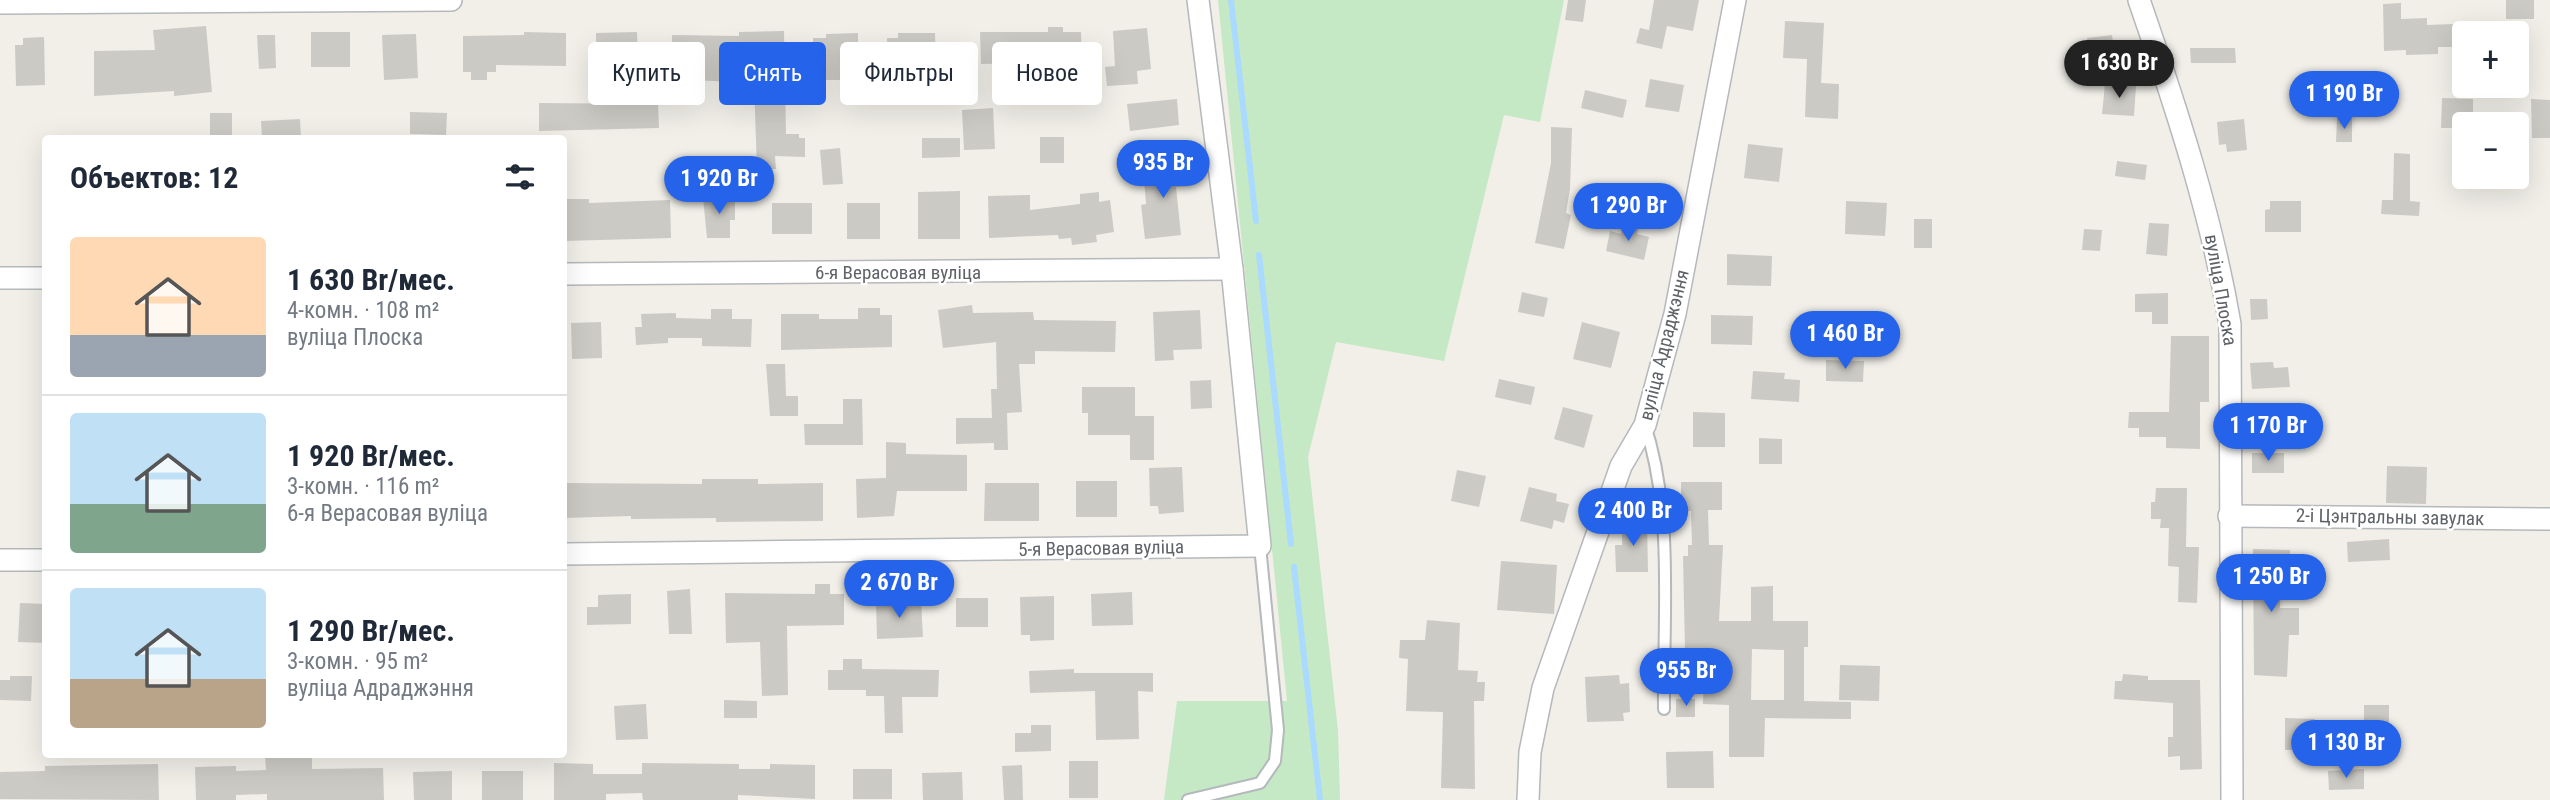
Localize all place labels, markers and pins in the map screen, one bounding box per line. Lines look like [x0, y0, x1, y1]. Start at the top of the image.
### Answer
pin: 1 630 Br [2047, 41, 2191, 100]
pin: 1 190 Br [2272, 72, 2416, 131]
pin: 935 Br [1106, 140, 1220, 200]
pin: 1 920 Br [647, 156, 791, 216]
pin: 1 290 Br [1556, 184, 1700, 243]
pin: 1 460 Br [1773, 312, 1917, 371]
pin: 1 170 Br [2196, 404, 2340, 463]
pin: 2 400 Br [1561, 489, 1705, 548]
pin: 1 250 Br [2199, 554, 2343, 614]
pin: 2 670 Br [827, 560, 971, 620]
pin: 955 Br [1629, 648, 1743, 708]
pin: 1 130 Br [2274, 720, 2418, 780]

